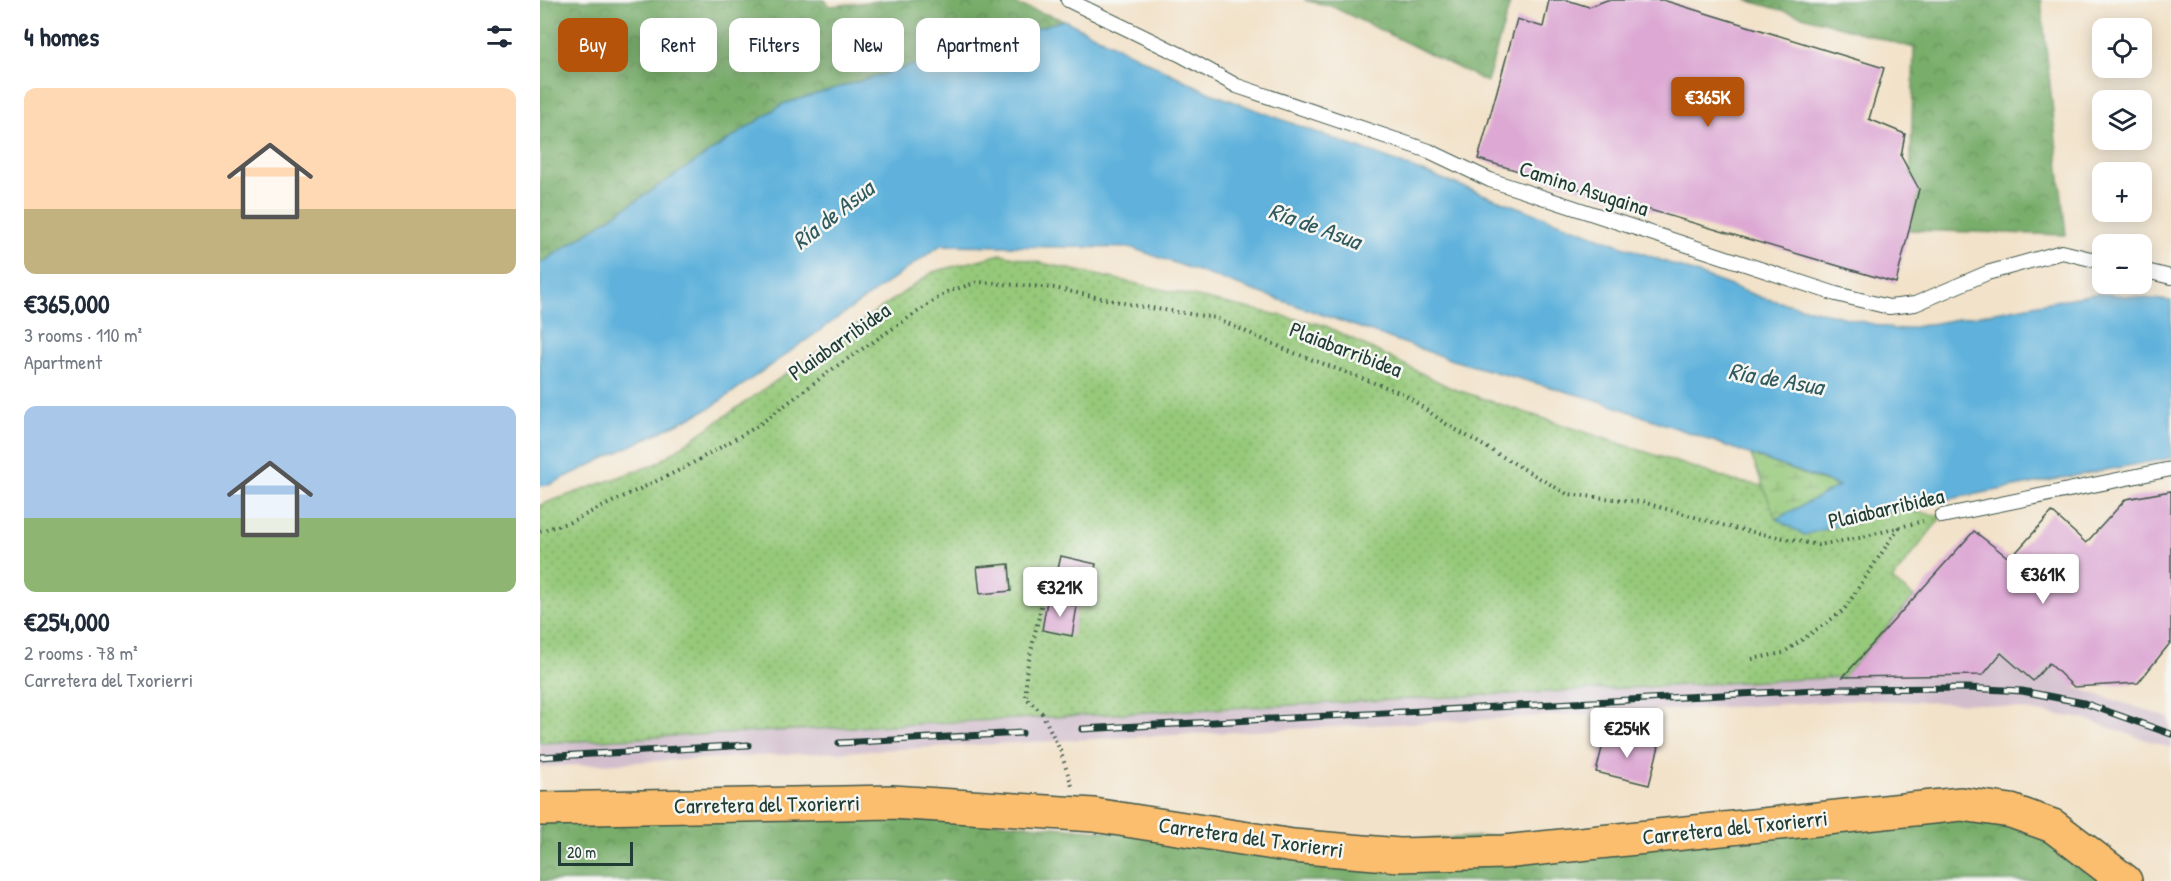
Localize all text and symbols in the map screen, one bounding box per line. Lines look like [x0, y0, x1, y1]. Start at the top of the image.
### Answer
chip: Buy [558, 18, 628, 72]
chip: Rent [640, 18, 717, 72]
chip: Filters [729, 18, 820, 72]
chip: New [832, 18, 904, 72]
chip: Apartment [916, 18, 1040, 72]
map controls [2092, 18, 2152, 294]
button: locate [2092, 18, 2152, 78]
text: 4 homes [24, 19, 99, 54]
icon: filters [483, 20, 516, 53]
pin: €365K [1666, 77, 1750, 128]
text: €365K [1685, 83, 1731, 110]
button: layers [2092, 90, 2152, 150]
icon: home [216, 127, 324, 235]
street label: Camino Asugaina [1515, 153, 1653, 223]
button: + [2092, 162, 2152, 222]
water label: Ría de Asua [785, 171, 882, 256]
water label: Ría de Asua [1265, 194, 1368, 257]
button: − [2092, 234, 2152, 294]
text: €365,000 [24, 286, 110, 321]
street label: Plaiabarribidea [782, 295, 896, 387]
street label: Plaiabarribidea [1285, 314, 1407, 384]
text: 3 rooms · 110 m² [24, 321, 142, 348]
text: Apartment [24, 348, 102, 375]
water label: Ría de Asua [1726, 354, 1829, 403]
icon: home [216, 445, 324, 553]
street label: Plaiabarribidea [1825, 480, 1947, 536]
pin: €361K [2001, 554, 2085, 605]
text: €361K [2021, 560, 2065, 587]
pin: €321K [1018, 567, 1102, 618]
text: €321K [1037, 573, 1083, 600]
text: €254,000 [24, 604, 110, 639]
text: 2 rooms · 78 m² [24, 639, 138, 666]
text: Carretera del Txorierri [24, 666, 193, 693]
pin: €254K [1585, 708, 1669, 759]
text: €254K [1604, 714, 1650, 741]
street label: Carretera del Txorierri [674, 787, 860, 821]
street label: Carretera del Txorierri [1641, 802, 1829, 852]
street label: Carretera del Txorierri [1157, 809, 1345, 865]
scale bar [558, 839, 633, 866]
text: 20 m [567, 841, 596, 863]

